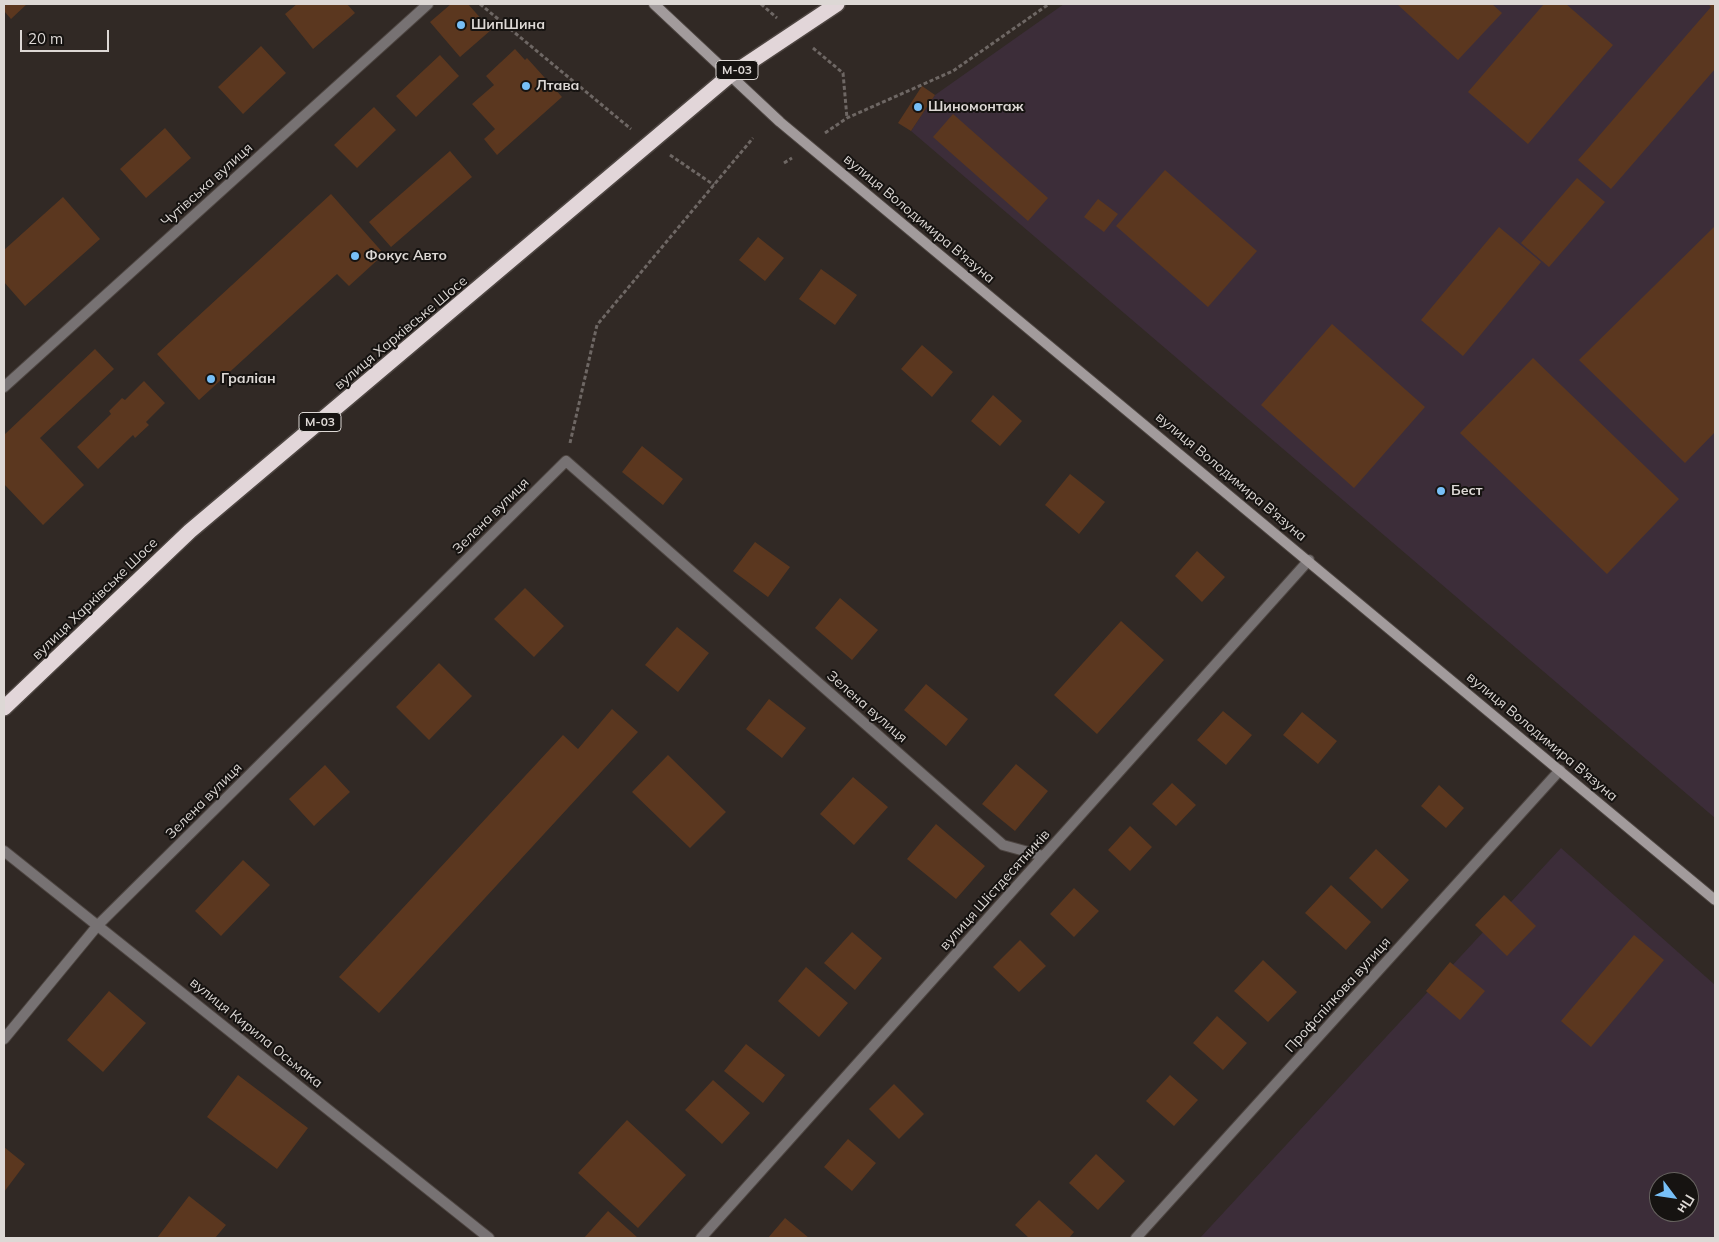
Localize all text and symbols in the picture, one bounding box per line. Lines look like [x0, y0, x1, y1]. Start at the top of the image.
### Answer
place label: ШипШина [471, 17, 545, 33]
marker: ШипШина [455, 19, 467, 31]
scale bar [22, 20, 111, 52]
text: 20 m [28, 29, 63, 48]
road number: М-03 [716, 60, 758, 80]
place label: Лтава [536, 78, 579, 94]
marker: Лтава [520, 80, 532, 92]
place label: Шиномонтаж [928, 99, 1024, 115]
marker: Шиномонтаж [912, 101, 924, 113]
street label: Чутівська вулиця [158, 140, 256, 230]
street label: вулиця Володимира В'язуна [840, 151, 998, 287]
place label: Фокус Авто [365, 248, 447, 264]
marker: Фокус Авто [349, 250, 361, 262]
street label: вулиця Харківське Шосе [331, 272, 471, 394]
place label: Граліан [221, 371, 276, 387]
marker: Граліан [205, 373, 217, 385]
street label: вулиця Володимира В'язуна [1152, 409, 1310, 545]
road number: М-03 [299, 412, 341, 432]
street label: Зелена вулиця [449, 474, 533, 558]
place label: Бест [1451, 483, 1483, 499]
marker: Бест [1435, 485, 1447, 497]
street label: вулиця Харківське Шосе [29, 535, 161, 663]
street label: Зелена вулиця [823, 667, 911, 747]
street label: вулиця Володимира В'язуна [1463, 669, 1621, 805]
street label: Зелена вулиця [162, 759, 246, 843]
street label: вулиця Шістдесятників [936, 826, 1054, 954]
street label: Профспілкова вулиця [1282, 934, 1394, 1056]
street label: вулиця Кирила Осьмака [186, 974, 326, 1092]
north arrow [1649, 1172, 1699, 1222]
text: Пн [1673, 1191, 1699, 1217]

